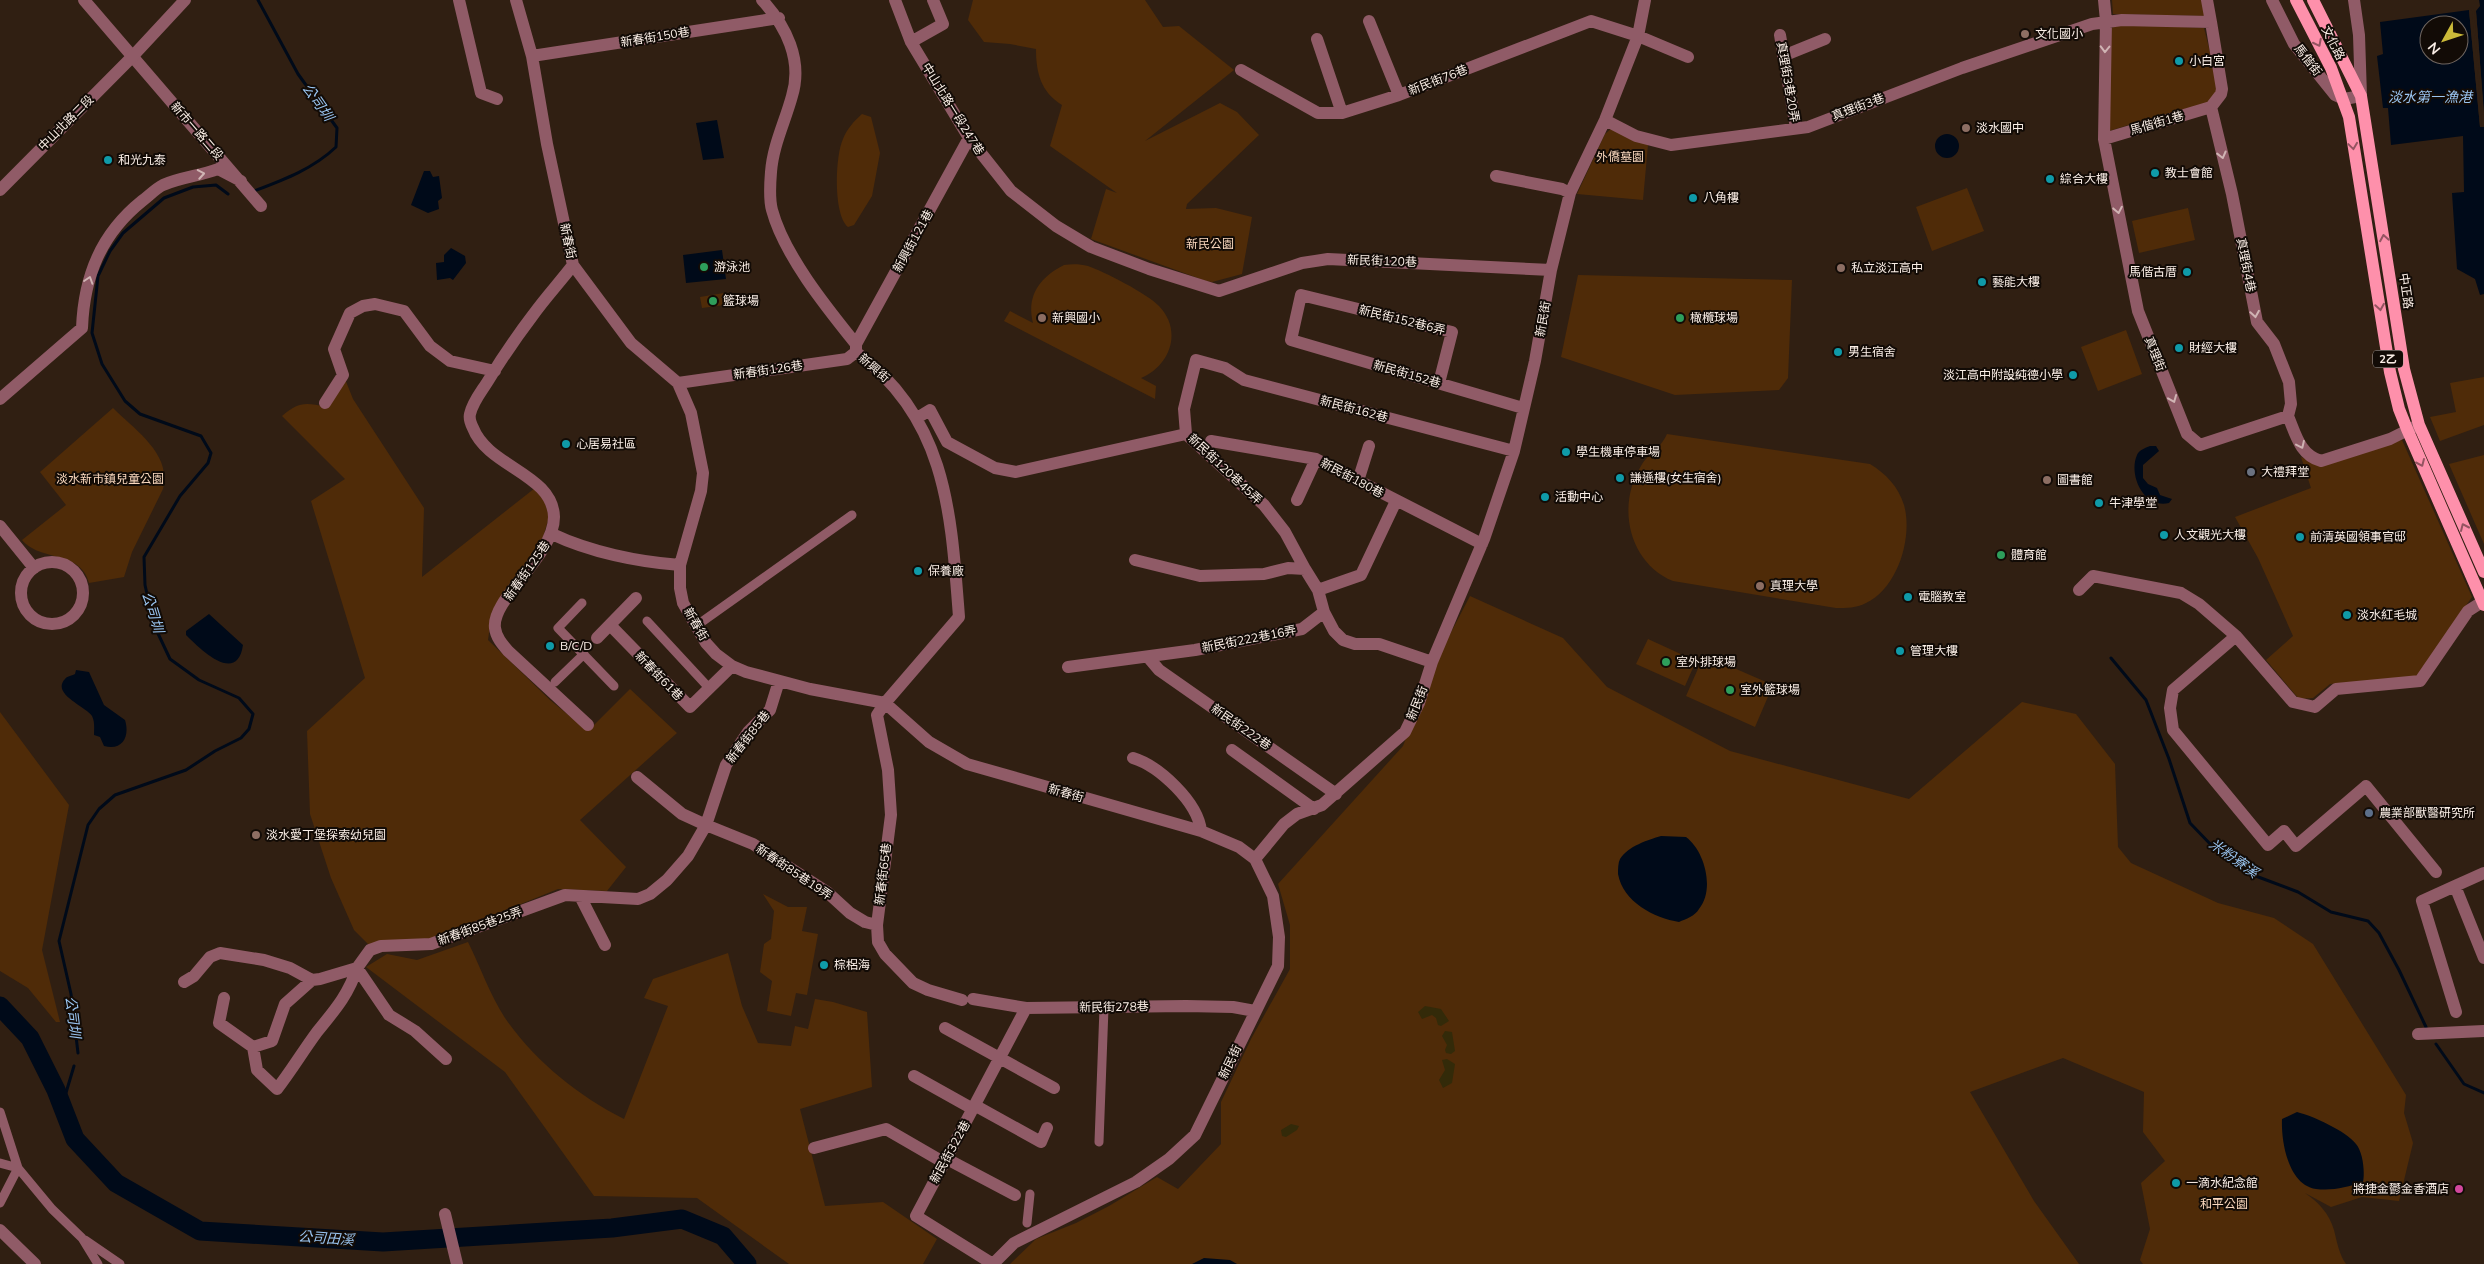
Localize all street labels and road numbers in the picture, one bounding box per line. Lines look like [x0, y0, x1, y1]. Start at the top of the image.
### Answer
street label: 文化路 [2319, 23, 2348, 62]
street label: 新春街150巷 [619, 24, 690, 49]
street label: 真理街3巷20弄 [1774, 40, 1803, 123]
street label: 馬偕街 [2291, 41, 2325, 78]
street label: 中山北路一段247巷 [919, 60, 988, 157]
street label: 新民街76巷 [1406, 61, 1470, 98]
street label: 真理街3巷 [1829, 90, 1886, 123]
street label: 中山北路二段 [35, 92, 96, 153]
street label: 新市一路二段 [168, 99, 227, 163]
street label: 馬偕街1巷 [2128, 108, 2185, 137]
street label: 新興街121巷 [889, 207, 936, 275]
street label: 新春街 [557, 222, 580, 260]
street label: 真理街4巷 [2234, 236, 2259, 293]
street label: 新民街120巷 [1347, 252, 1417, 269]
street label: 中正路 [2397, 272, 2416, 310]
street label: 新民街 [1532, 300, 1553, 338]
street label: 新民街152巷6弄 [1357, 301, 1447, 338]
street label: 真理街 [2142, 334, 2169, 373]
street label: 新興街 [856, 350, 893, 385]
road number: 2乙 [2373, 350, 2403, 368]
street label: 新春街126巷 [732, 357, 803, 382]
street label: 新民街152巷 [1372, 357, 1443, 390]
street label: 新民街162巷 [1319, 392, 1390, 425]
street label: 新民街120巷45弄 [1185, 430, 1266, 507]
street label: 新民街180巷 [1318, 455, 1386, 501]
street label: 新春街125巷 [500, 538, 553, 604]
street label: 新春街 [681, 604, 712, 643]
street label: 新民街222巷16弄 [1200, 622, 1297, 655]
street label: 新春街61巷 [632, 648, 686, 703]
street label: 新民街 [1403, 683, 1430, 722]
street label: 新民街222巷 [1208, 700, 1274, 753]
street label: 新春街85巷 [722, 707, 773, 766]
street label: 新春街 [1047, 780, 1086, 805]
street label: 新春街85巷19弄 [753, 841, 835, 903]
street label: 新春街65巷 [871, 842, 894, 906]
street label: 新春街85巷25弄 [436, 903, 524, 948]
street label: 新民街278巷 [1079, 998, 1149, 1015]
street label: 新民街 [1215, 1042, 1244, 1081]
street label: 新民街322巷 [926, 1118, 973, 1186]

